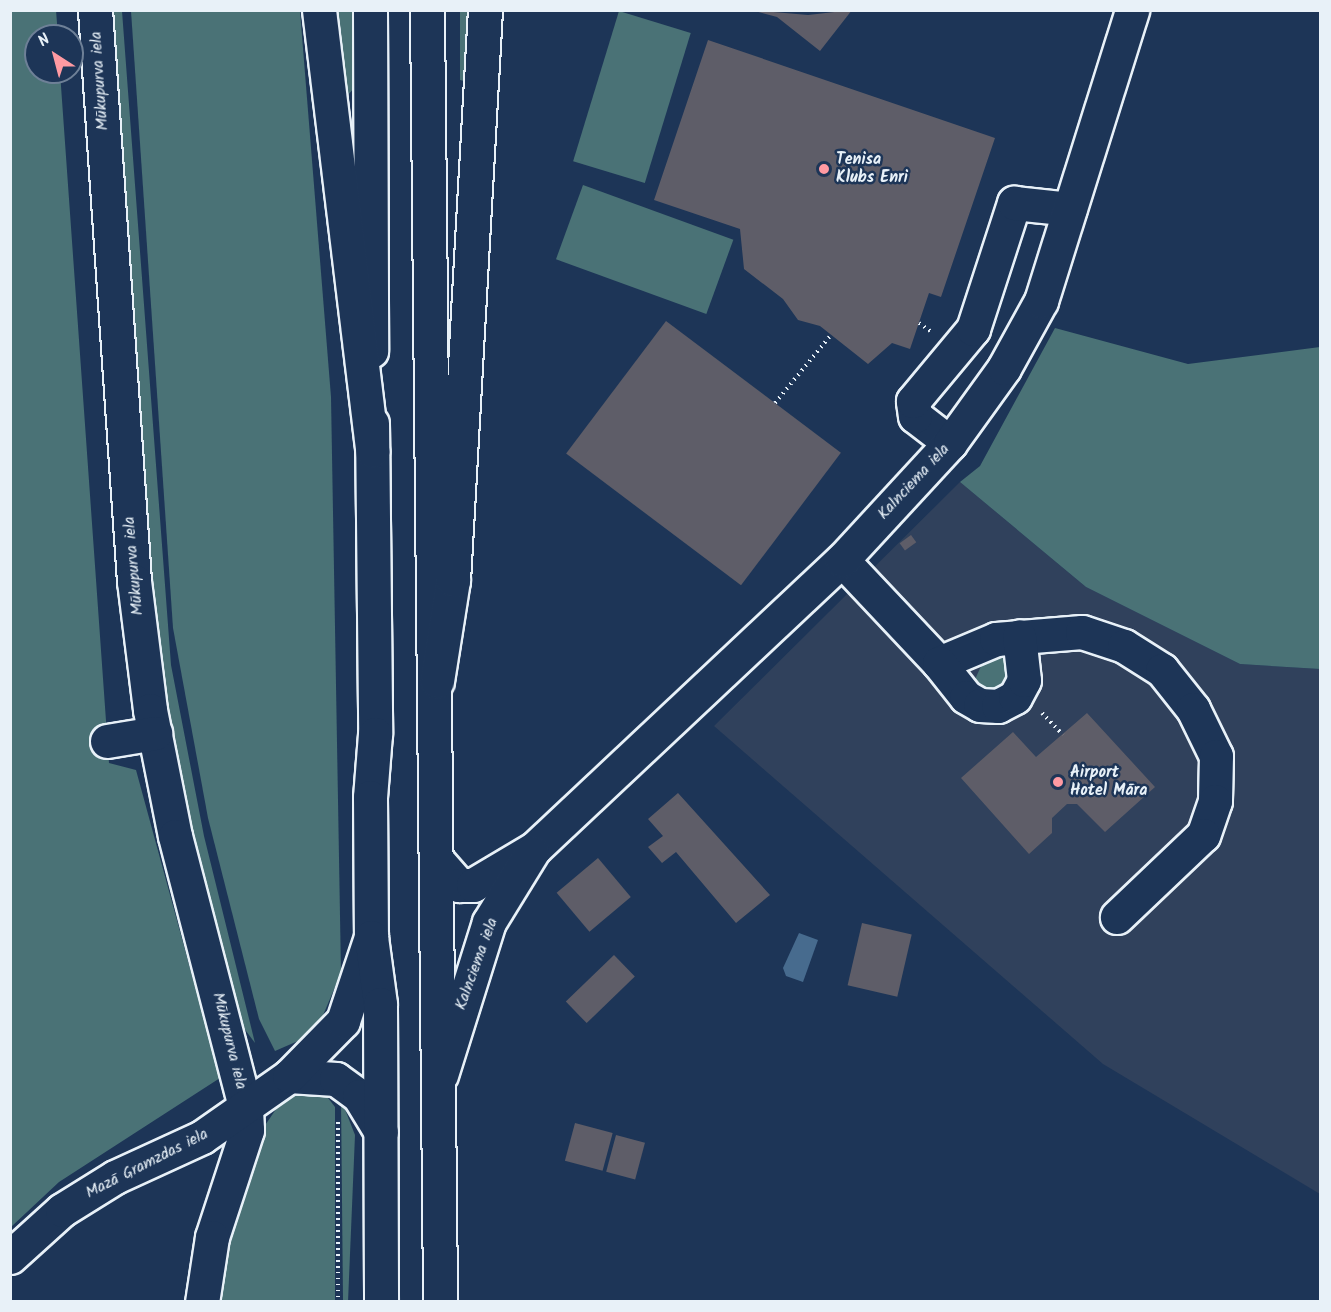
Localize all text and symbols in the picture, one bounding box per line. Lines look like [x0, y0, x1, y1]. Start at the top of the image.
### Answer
north arrow [24, 24, 84, 84]
text: N [33, 28, 56, 54]
street label: Mūkupurva iela [87, 31, 113, 131]
place label: Tenisa Klubs Enri [836, 150, 908, 188]
marker: Tenisa Klubs Enri [817, 162, 831, 176]
street label: Kalnciema iela [874, 440, 954, 524]
street label: Mūkupurva iela [120, 516, 148, 616]
place label: Airport Hotel Māra [1070, 763, 1147, 801]
marker: Airport Hotel Māra [1051, 775, 1065, 789]
street label: Kalnciema iela [451, 915, 503, 1013]
street label: Mūkupurva iela [208, 991, 250, 1091]
street label: Mazā Gramzdas iela [83, 1125, 211, 1203]

